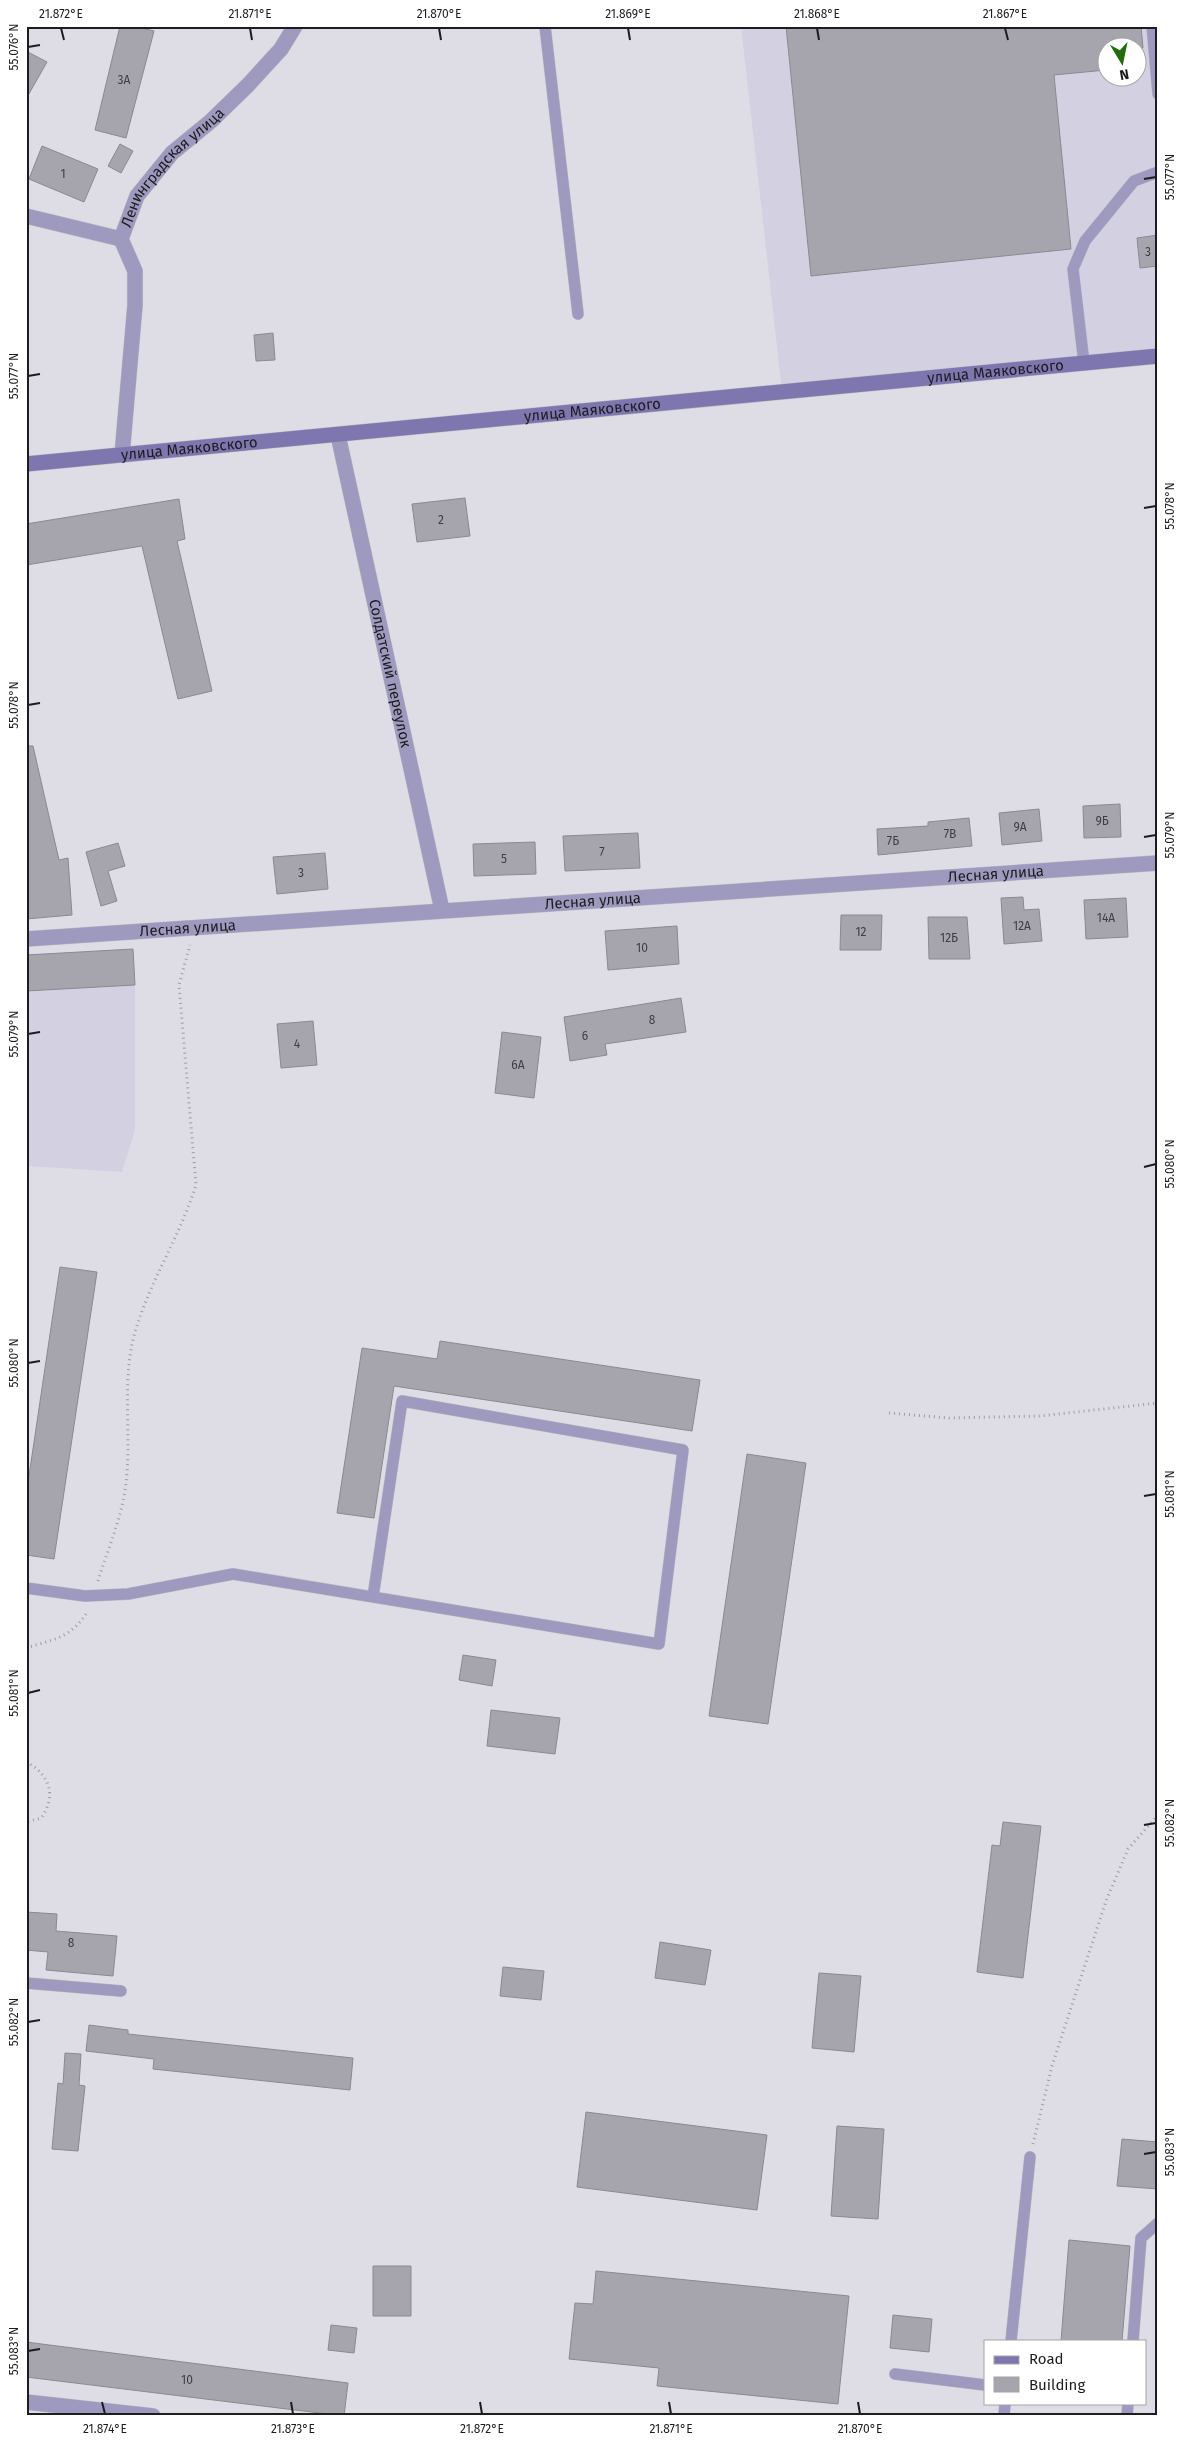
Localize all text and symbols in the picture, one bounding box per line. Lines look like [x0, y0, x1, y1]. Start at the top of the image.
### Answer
text: 21.872°E [39, 7, 83, 21]
text: 21.871°E [228, 7, 272, 21]
text: 21.870°E [417, 7, 461, 21]
text: 21.869°E [605, 7, 651, 21]
text: 21.868°E [794, 7, 840, 21]
text: 21.867°E [983, 7, 1027, 21]
text: 55.076°N [7, 24, 21, 70]
north arrow [1096, 38, 1146, 88]
text: N [1118, 65, 1130, 83]
house number: 3А [118, 73, 131, 87]
street label: Ленинградская улица [117, 104, 228, 230]
text: 55.077°N [1163, 154, 1177, 200]
house number: 1 [60, 167, 66, 181]
house number: 3 [1145, 245, 1151, 259]
text: 55.077°N [7, 353, 21, 399]
street label: улица Маяковского [926, 356, 1065, 387]
street label: улица Маяковского [523, 394, 662, 425]
street label: улица Маяковского [120, 433, 258, 464]
text: 55.078°N [1163, 482, 1177, 530]
house number: 2 [438, 513, 444, 527]
street label: Солдатский переулок [365, 597, 415, 749]
text: 55.078°N [7, 681, 21, 729]
text: 55.079°N [1163, 811, 1177, 859]
house number: 9Б [1095, 814, 1109, 828]
house number: 9А [1013, 820, 1027, 834]
house number: 7В [944, 827, 956, 841]
house number: 7Б [887, 834, 899, 848]
house number: 7 [599, 845, 605, 859]
house number: 5 [501, 852, 507, 866]
street label: Лесная улица [947, 862, 1045, 886]
house number: 3 [298, 866, 304, 880]
street label: Лесная улица [544, 889, 641, 913]
house number: 14А [1097, 911, 1115, 925]
street label: Лесная улица [139, 916, 236, 940]
house number: 12А [1013, 919, 1031, 933]
house number: 12 [855, 925, 867, 939]
house number: 12Б [940, 931, 958, 945]
house number: 10 [636, 941, 648, 955]
text: 55.079°N [7, 1010, 21, 1058]
house number: 8 [649, 1013, 656, 1027]
house number: 6 [582, 1029, 588, 1043]
house number: 4 [294, 1037, 301, 1051]
house number: 6А [511, 1058, 525, 1072]
text: 55.080°N [1163, 1139, 1177, 1189]
text: 55.080°N [7, 1338, 21, 1388]
text: 55.081°N [1163, 1470, 1177, 1518]
text: 55.081°N [7, 1669, 21, 1717]
text: 55.082°N [1163, 1799, 1177, 1847]
house number: 8 [68, 1936, 75, 1950]
text: 55.082°N [7, 1998, 21, 2046]
text: 55.083°N [1163, 2128, 1177, 2176]
text: 55.083°N [7, 2327, 21, 2375]
legend [984, 2340, 1146, 2404]
text: Road [1029, 2350, 1064, 2368]
house number: 10 [181, 2373, 193, 2387]
text: Building [1029, 2376, 1085, 2394]
text: 21.874°E [83, 2422, 127, 2436]
text: 21.873°E [271, 2422, 315, 2436]
text: 21.872°E [460, 2422, 504, 2436]
text: 21.871°E [649, 2422, 693, 2436]
text: 21.870°E [838, 2422, 882, 2436]

